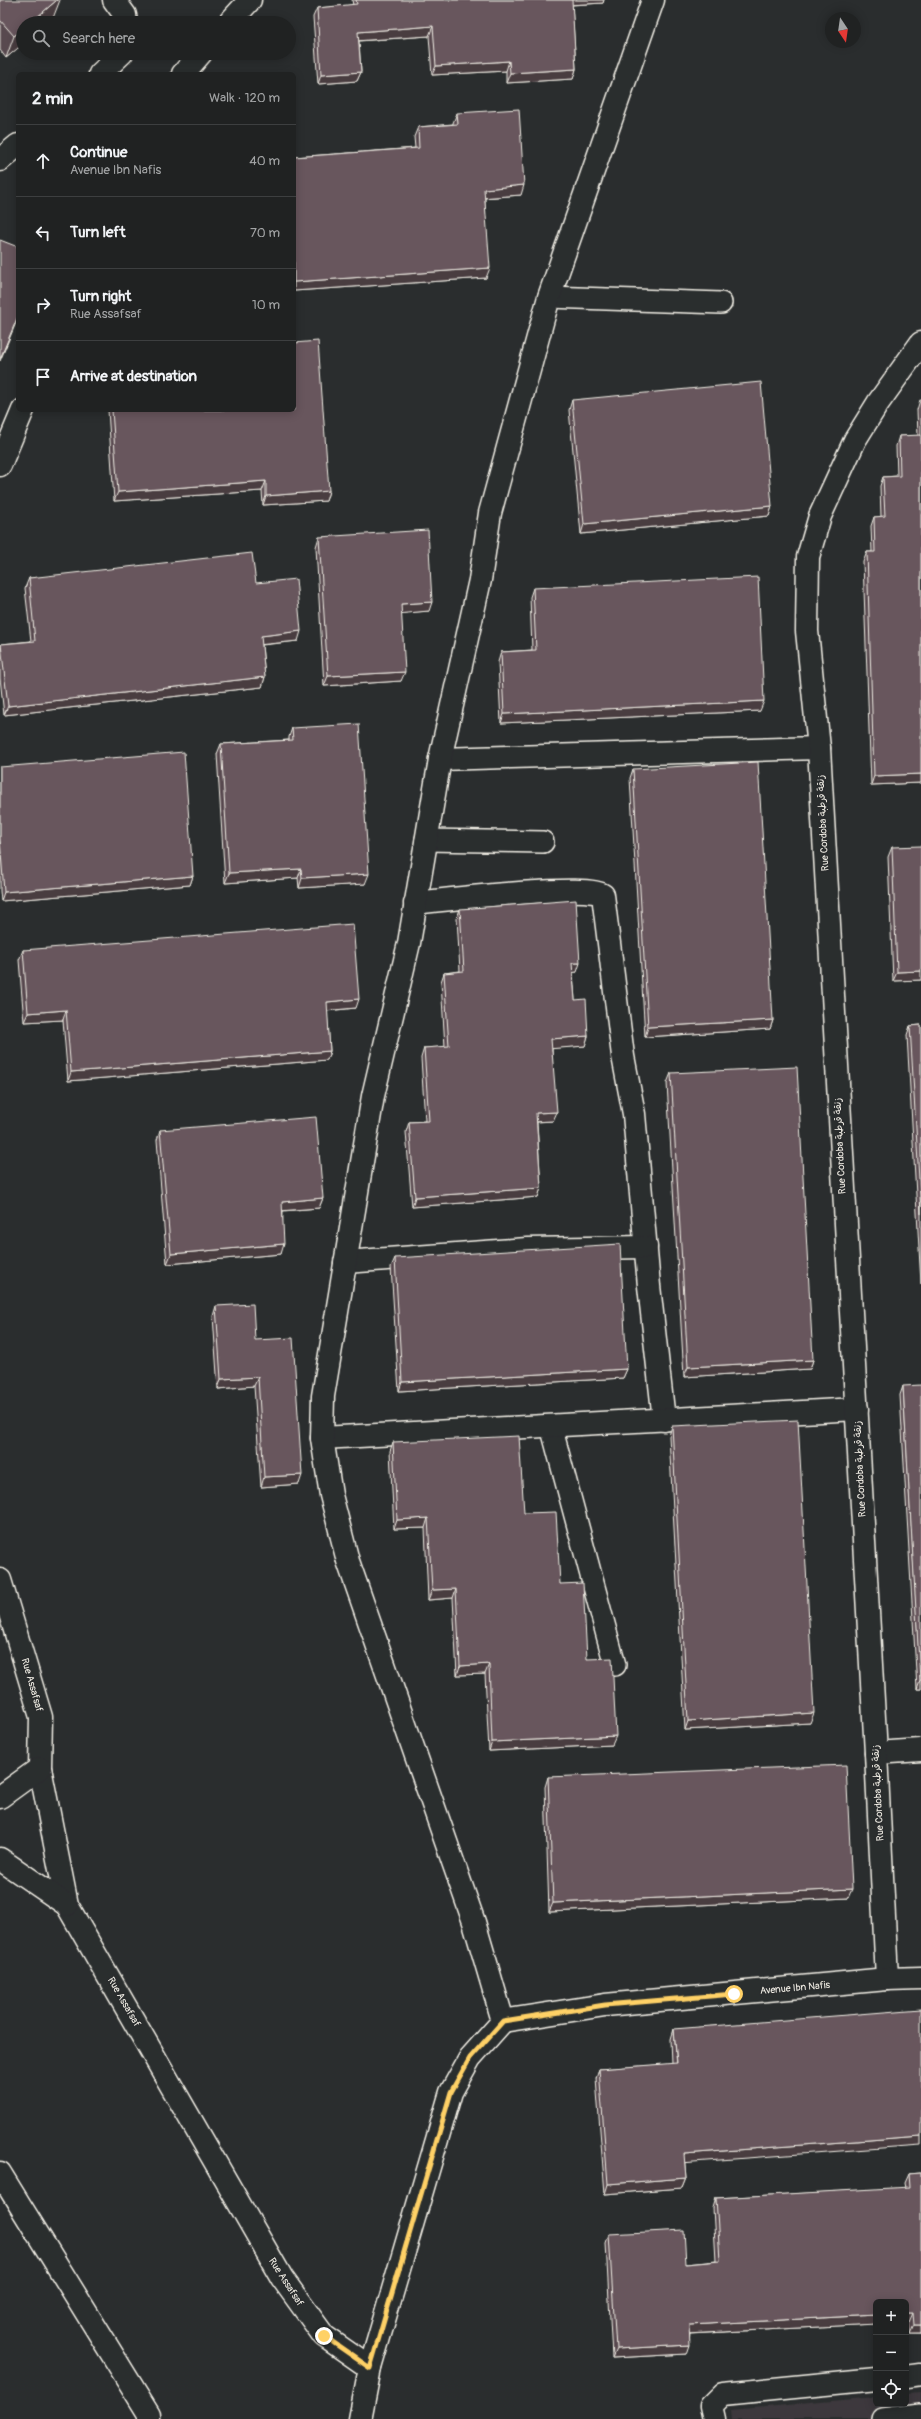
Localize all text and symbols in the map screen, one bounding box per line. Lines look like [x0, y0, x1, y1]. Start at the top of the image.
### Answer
north arrow [825, 12, 861, 48]
search box [16, 16, 296, 60]
icon: search [30, 27, 52, 49]
text: Search here [62, 29, 135, 48]
text: 2 min [32, 88, 73, 109]
text: Walk · 120 m [209, 90, 280, 106]
text: Continue [70, 143, 128, 162]
icon: ahead [32, 150, 54, 172]
text: 40 m [249, 153, 280, 169]
text: Avenue Ibn Nafis [70, 162, 161, 178]
icon: left [32, 222, 54, 244]
text: Turn left [70, 223, 126, 242]
text: 70 m [250, 225, 280, 241]
text: Turn right [70, 287, 131, 306]
icon: right [32, 294, 54, 316]
text: 10 m [252, 297, 280, 313]
text: Rue Assafsaf [70, 306, 142, 322]
icon: arrive [32, 366, 54, 388]
text: Arrive at destination [70, 367, 197, 386]
street label: Rue Cordoba زنقة قرطبة [814, 774, 832, 871]
street label: Rue Cordoba زنقة قرطبة [831, 1097, 849, 1194]
street label: Rue Cordoba زنقة قرطبة [851, 1420, 869, 1517]
street label: Rue Assafsaf [19, 1657, 45, 1713]
street label: Rue Cordoba زنقة قرطبة [869, 1744, 887, 1841]
street label: Rue Assafsaf [105, 1975, 143, 2029]
street label: Avenue Ibn Nafis [760, 1979, 831, 1997]
route start [725, 1985, 743, 2003]
street label: Rue Assafsaf [266, 2256, 306, 2308]
map controls [873, 2299, 909, 2407]
button: + [873, 2299, 909, 2335]
route end [315, 2327, 333, 2345]
button: − [873, 2335, 909, 2371]
button: locate [873, 2371, 909, 2407]

